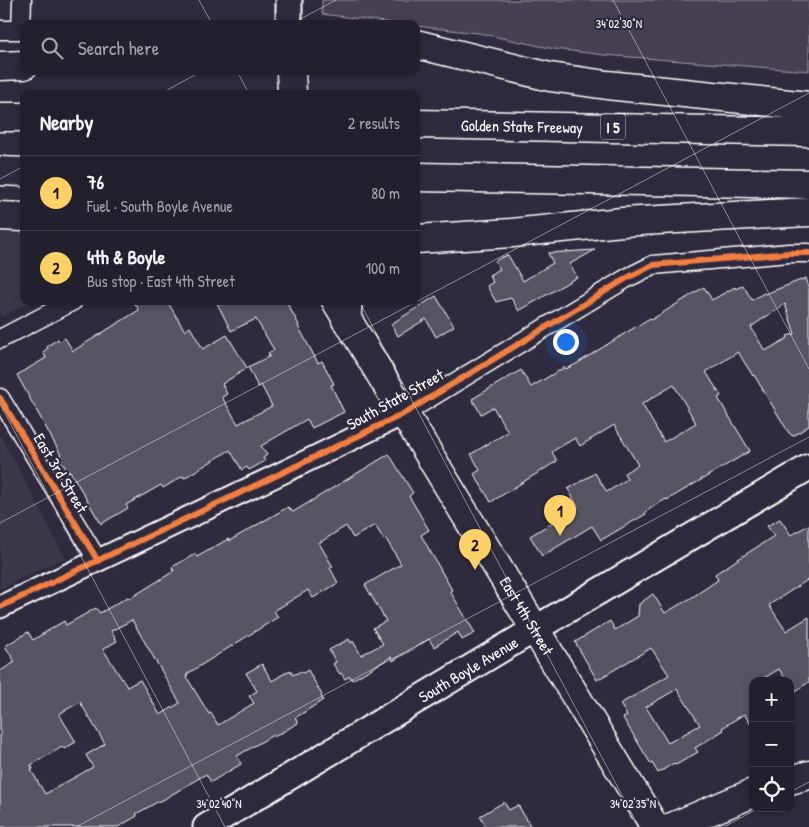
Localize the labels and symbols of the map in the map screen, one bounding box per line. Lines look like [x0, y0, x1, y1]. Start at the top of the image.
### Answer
text: 34°02'30"N [596, 15, 642, 32]
street label: Golden State Freeway [461, 114, 583, 138]
road number: I 5 [600, 114, 626, 140]
your location [553, 329, 579, 355]
street label: South State Street [342, 363, 448, 435]
street label: East 3rd Street [29, 429, 94, 517]
pin: 1 [544, 495, 576, 536]
pin: 2 [459, 529, 491, 570]
street label: East 4th Street [495, 572, 559, 659]
street label: South Boyle Avenue [414, 630, 523, 708]
text: 34°02'40"N [196, 795, 242, 812]
text: 34°02'35"N [610, 795, 656, 812]

